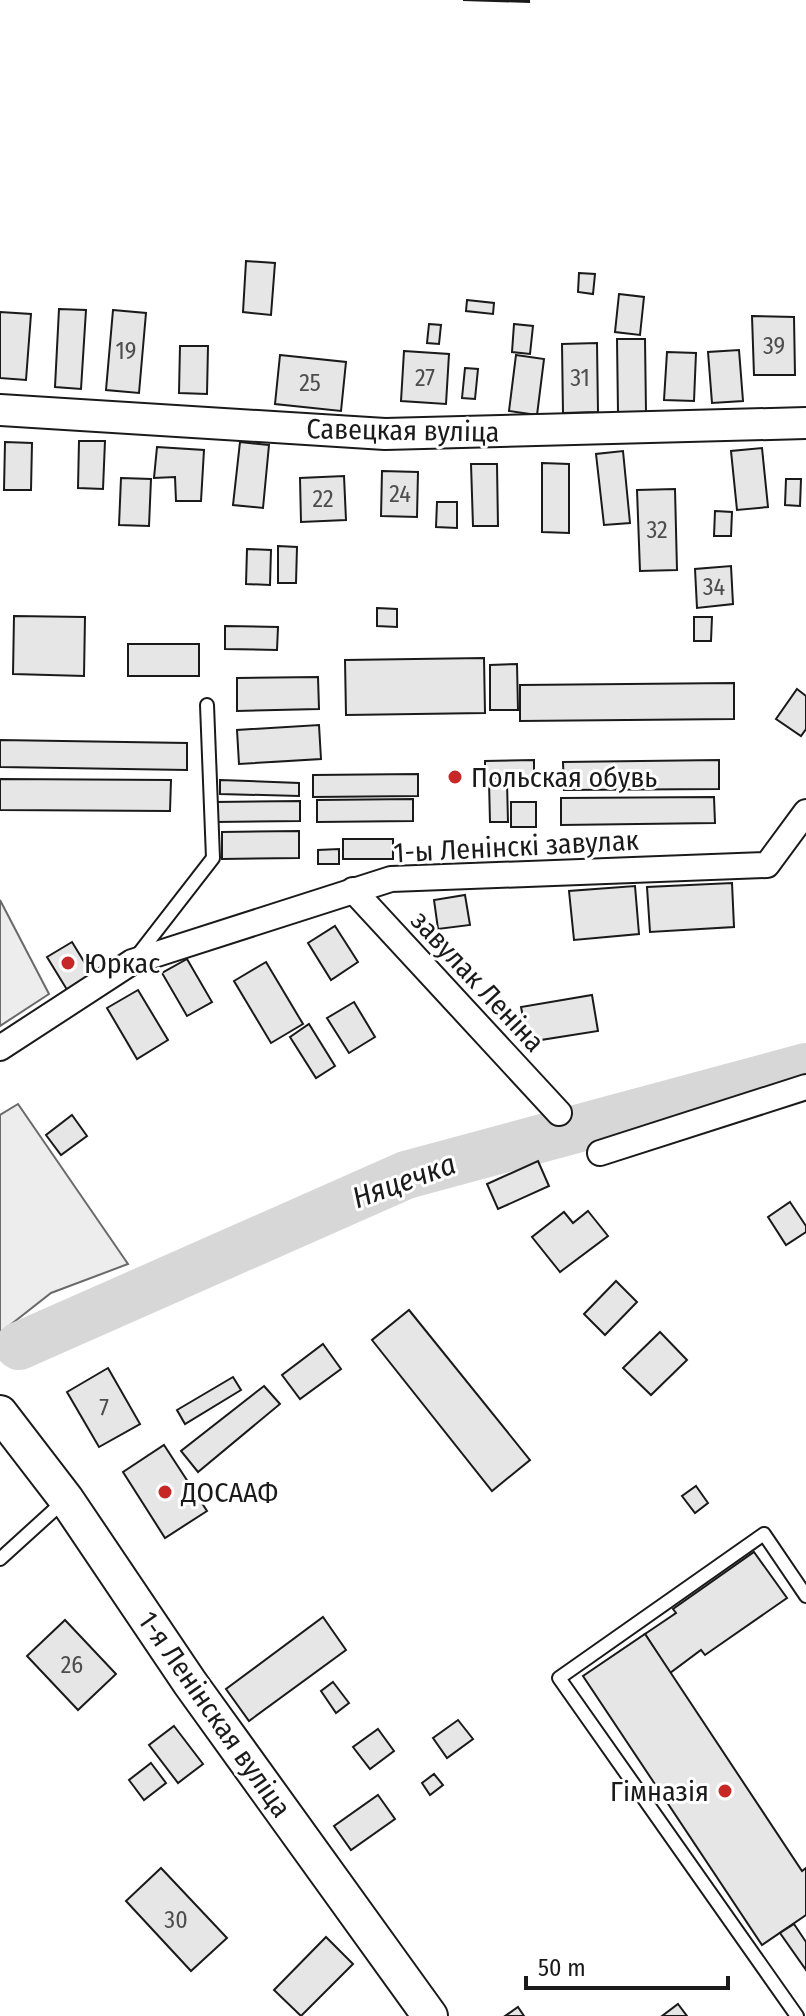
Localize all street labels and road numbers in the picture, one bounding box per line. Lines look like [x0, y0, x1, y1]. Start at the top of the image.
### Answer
street label: Савецкая вуліца [306, 412, 500, 449]
street label: 1-ы Ленінскі завулак [393, 824, 639, 869]
street label: завулак Леніна [404, 904, 551, 1059]
street label: 1-я Ленінская вуліца [131, 1605, 298, 1823]

